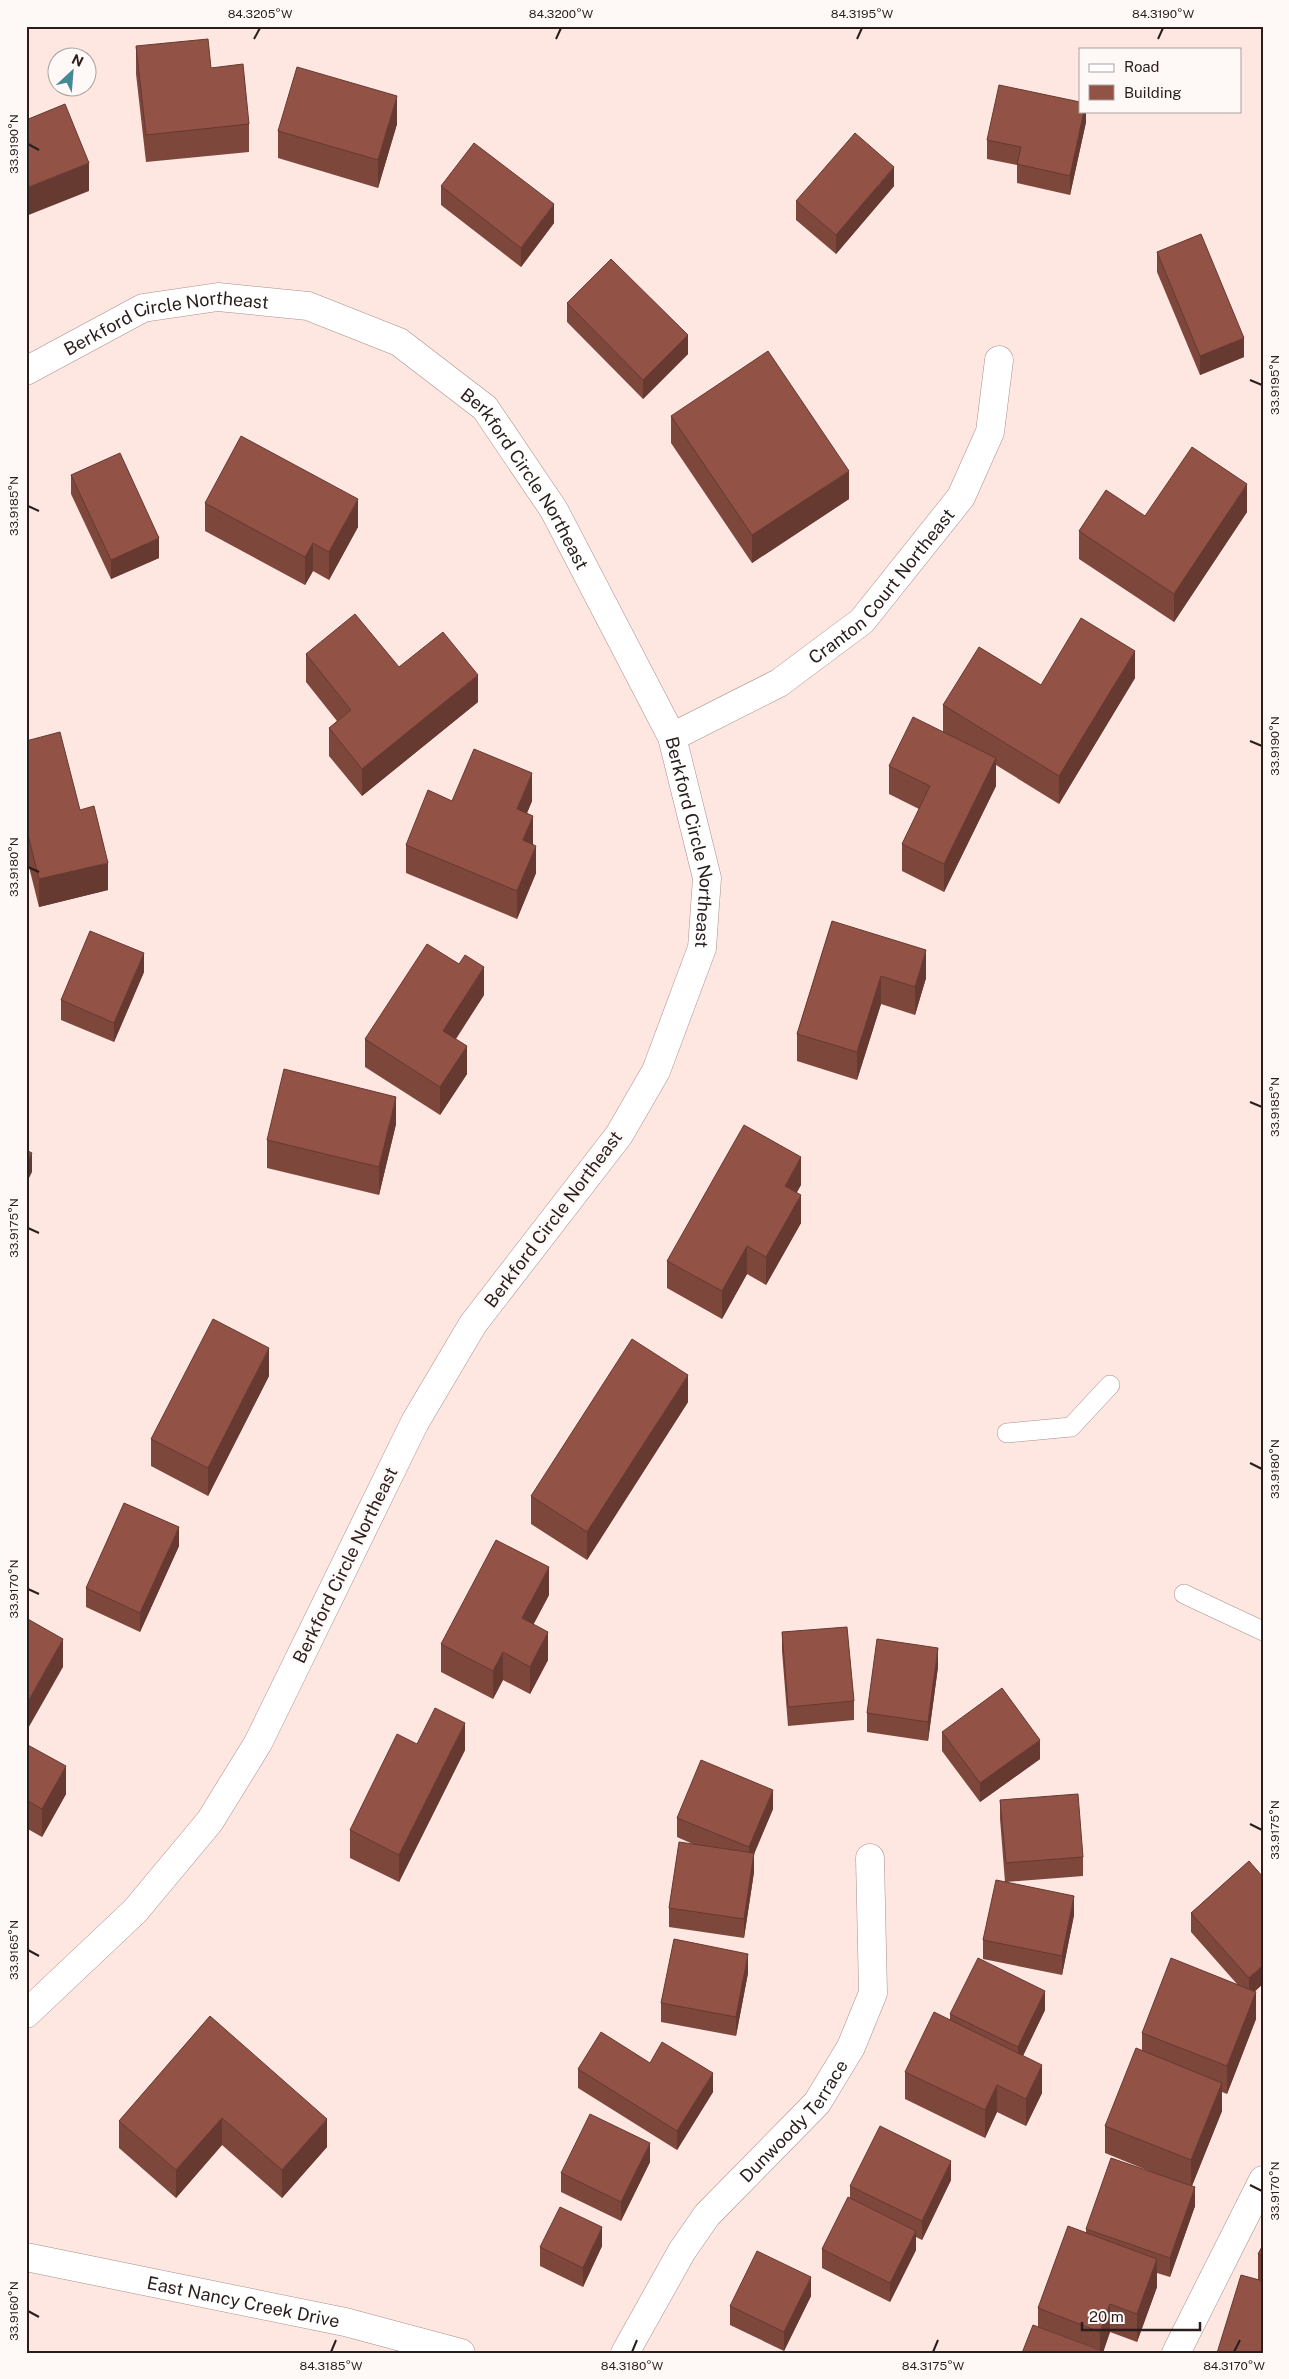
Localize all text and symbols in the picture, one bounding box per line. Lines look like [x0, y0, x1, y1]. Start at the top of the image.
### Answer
text: 84.3205°W [228, 7, 293, 21]
text: 84.3200°W [529, 7, 594, 21]
text: 84.3195°W [831, 7, 894, 21]
text: 84.3190°W [1132, 7, 1195, 21]
north arrow [48, 48, 98, 98]
legend [1079, 48, 1242, 112]
text: N [69, 51, 86, 70]
text: Road [1124, 58, 1160, 75]
text: Building [1124, 84, 1182, 101]
text: 33.9190°N [7, 114, 21, 174]
street label: Berkford Circle Northeast [60, 286, 270, 359]
text: 33.9195°N [1268, 355, 1282, 415]
street label: Berkford Circle Northeast [457, 383, 593, 573]
text: 33.9185°N [7, 476, 21, 536]
street label: Cranton Court Northeast [804, 504, 958, 668]
text: 33.9190°N [1268, 716, 1282, 776]
street label: Berkford Circle Northeast [662, 734, 717, 949]
text: 33.9180°N [7, 837, 21, 897]
text: 33.9185°N [1268, 1077, 1282, 1137]
street label: Berkford Circle Northeast [480, 1127, 626, 1311]
text: 33.9175°N [7, 1198, 21, 1258]
text: 33.9180°N [1268, 1439, 1282, 1499]
street label: Berkford Circle Northeast [288, 1464, 402, 1666]
text: 33.9170°N [7, 1559, 21, 1619]
text: 33.9175°N [1268, 1800, 1282, 1860]
text: 33.9165°N [7, 1920, 21, 1980]
street label: Dunwoody Terrace [735, 2056, 851, 2186]
text: 33.9170°N [1268, 2161, 1282, 2221]
street label: East Nancy Creek Drive [145, 2271, 342, 2331]
text: 33.9160°N [7, 2281, 21, 2341]
scale bar [1082, 2299, 1199, 2331]
text: 20 m [1089, 2308, 1124, 2325]
text: 84.3185°W [300, 2359, 363, 2373]
text: 84.3180°W [601, 2359, 664, 2373]
text: 84.3175°W [902, 2359, 965, 2373]
text: 84.3170°W [1203, 2359, 1265, 2373]

